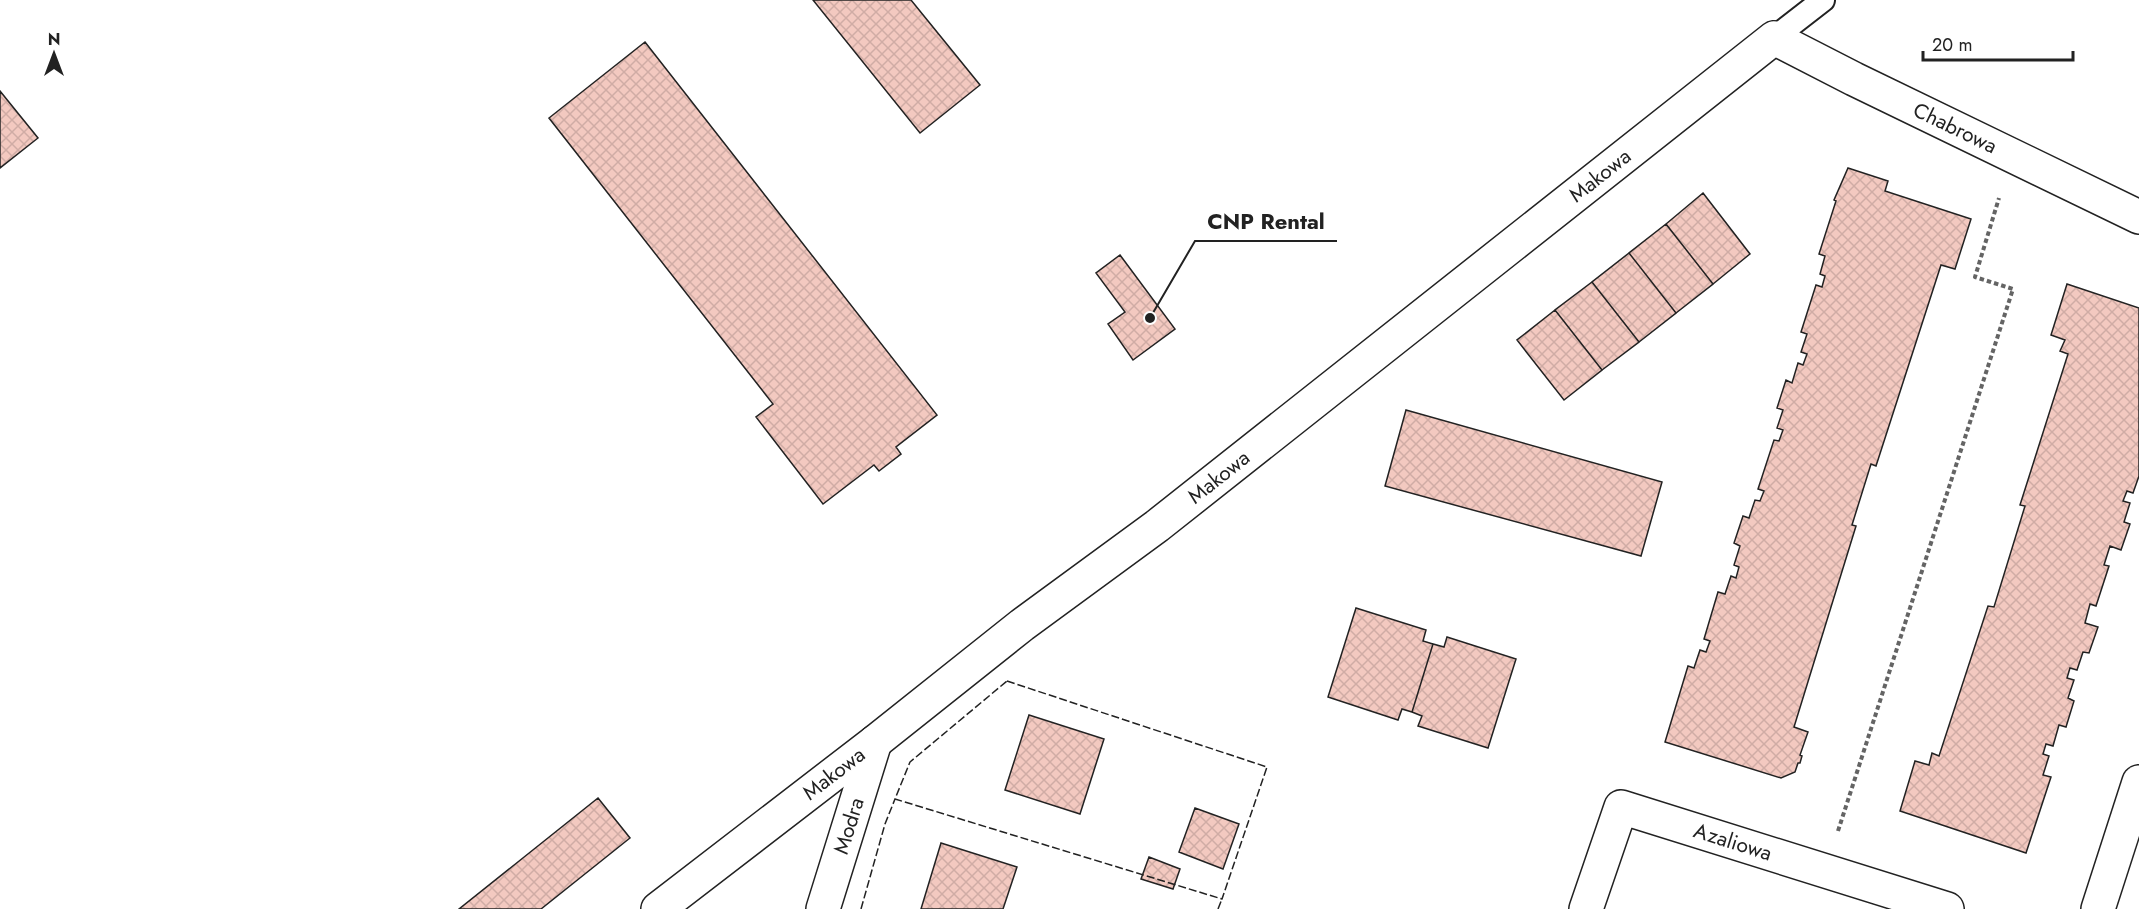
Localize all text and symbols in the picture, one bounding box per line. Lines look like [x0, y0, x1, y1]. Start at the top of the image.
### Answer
north arrow [24, 24, 84, 84]
scale bar [1923, 24, 2073, 62]
text: N [48, 28, 60, 51]
text: 20 m [1932, 32, 1972, 58]
street label: Chabrowa [1908, 95, 2002, 161]
street label: Makowa [1563, 142, 1637, 210]
callout: CNP Rental [1195, 201, 1337, 241]
text: CNP Rental [1207, 205, 1325, 237]
street label: Makowa [1181, 443, 1256, 511]
street label: Makowa [796, 740, 871, 807]
street label: Modra [826, 794, 872, 858]
street label: Azaliowa [1690, 816, 1776, 868]

